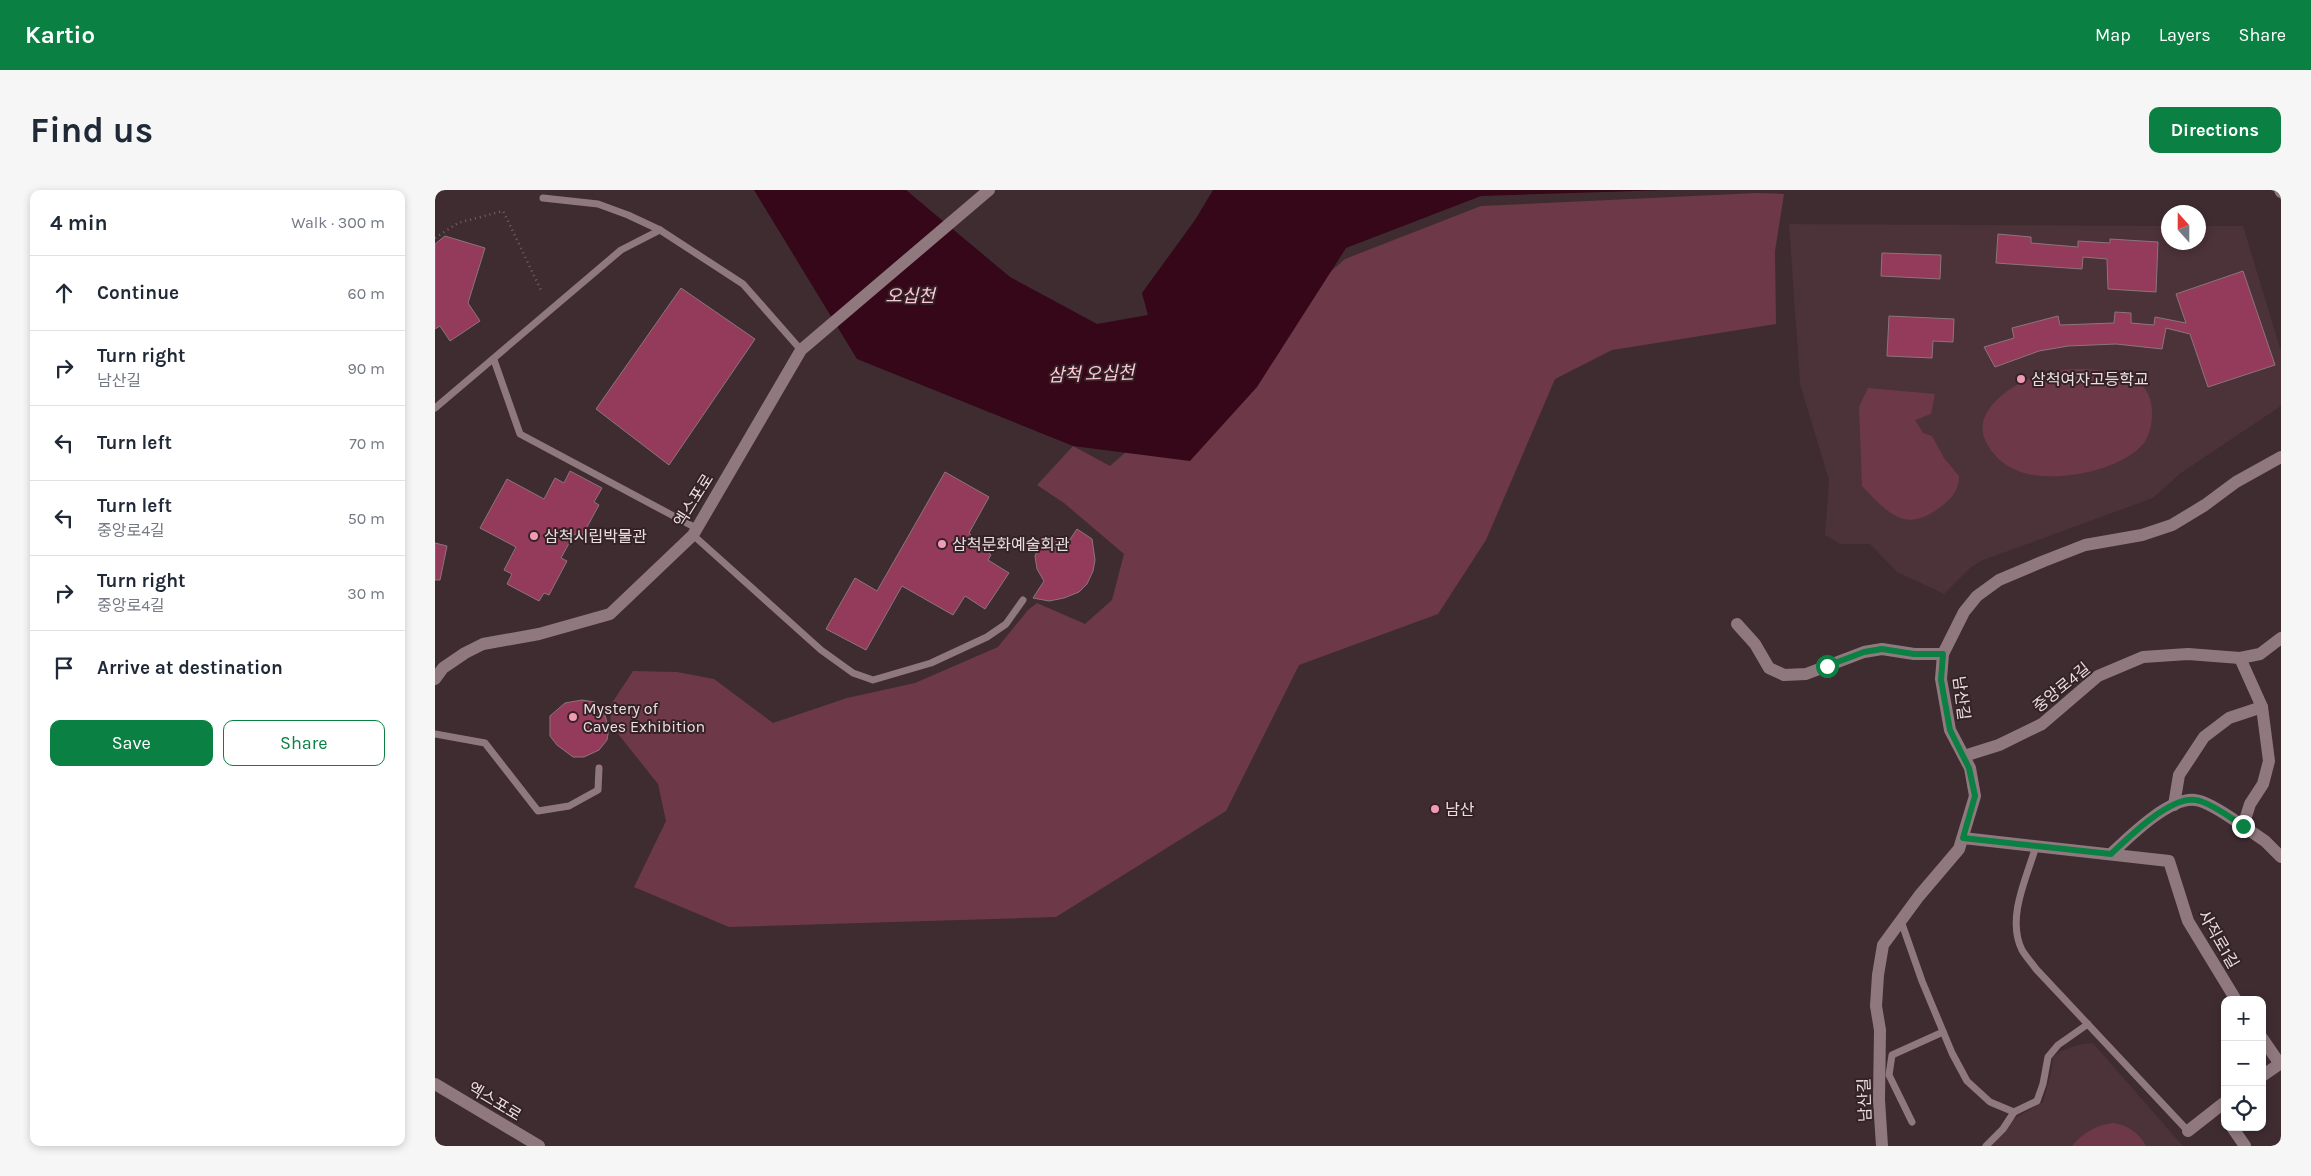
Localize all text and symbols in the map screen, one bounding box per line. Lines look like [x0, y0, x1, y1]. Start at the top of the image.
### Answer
text: Kartio [25, 21, 95, 49]
text: Map [2095, 24, 2131, 46]
text: Layers [2159, 24, 2211, 46]
text: Share [2239, 24, 2286, 46]
button: Directions [2149, 107, 2281, 153]
text: Find us [30, 110, 153, 151]
north arrow [2161, 205, 2206, 250]
text: 4 min [50, 211, 108, 235]
text: Walk · 300 m [291, 213, 385, 232]
icon: ahead [50, 279, 78, 307]
text: Continue [97, 282, 179, 304]
text: 60 m [348, 284, 385, 303]
water label: 오십천 [885, 285, 937, 307]
text: Turn right [97, 345, 186, 367]
icon: right [50, 354, 78, 382]
text: 90 m [347, 359, 385, 378]
water label: 삼척 오십천 [1047, 361, 1137, 387]
place label: 삼척여자고등학교 [2031, 370, 2149, 389]
text: 남산길 [97, 371, 141, 390]
marker: 삼척여자고등학교 [2015, 373, 2027, 385]
icon: left [50, 429, 78, 457]
text: Turn left [97, 432, 172, 454]
text: 70 m [349, 434, 385, 453]
street label: 엑스포로 [670, 470, 717, 530]
text: Turn left [97, 495, 172, 517]
icon: left [50, 504, 78, 532]
text: 50 m [348, 509, 385, 528]
text: 중앙로4길 [97, 521, 165, 540]
place label: 삼척시립박물관 [544, 527, 647, 546]
marker: 삼척시립박물관 [528, 530, 540, 542]
place label: 삼척문화예술회관 [952, 535, 1070, 554]
marker: 삼척문화예술회관 [936, 538, 948, 550]
text: Turn right [97, 570, 186, 592]
icon: right [50, 579, 78, 607]
text: 30 m [347, 584, 385, 603]
text: 중앙로4길 [97, 596, 165, 615]
icon: arrive [50, 654, 78, 682]
route start [1816, 655, 1839, 678]
text: Arrive at destination [97, 657, 283, 679]
street label: 중앙로4길 [2029, 659, 2094, 716]
street label: 남산길 [1949, 675, 1974, 721]
place label: Mystery of Caves Exhibition [583, 699, 705, 736]
marker: Mystery of Caves Exhibition [567, 711, 579, 723]
button: Save [50, 720, 213, 766]
button: Share [223, 720, 385, 766]
place label: 남산 [1445, 800, 1475, 819]
marker: 남산 [1429, 803, 1441, 815]
route end [2232, 815, 2255, 838]
street label: 사직로1길 [2194, 907, 2243, 972]
map controls [2221, 996, 2266, 1131]
button: + [2221, 996, 2266, 1041]
button: − [2221, 1041, 2266, 1086]
street label: 엑스포로 [465, 1078, 525, 1125]
street label: 남산길 [1854, 1078, 1875, 1122]
button: locate [2221, 1086, 2266, 1131]

